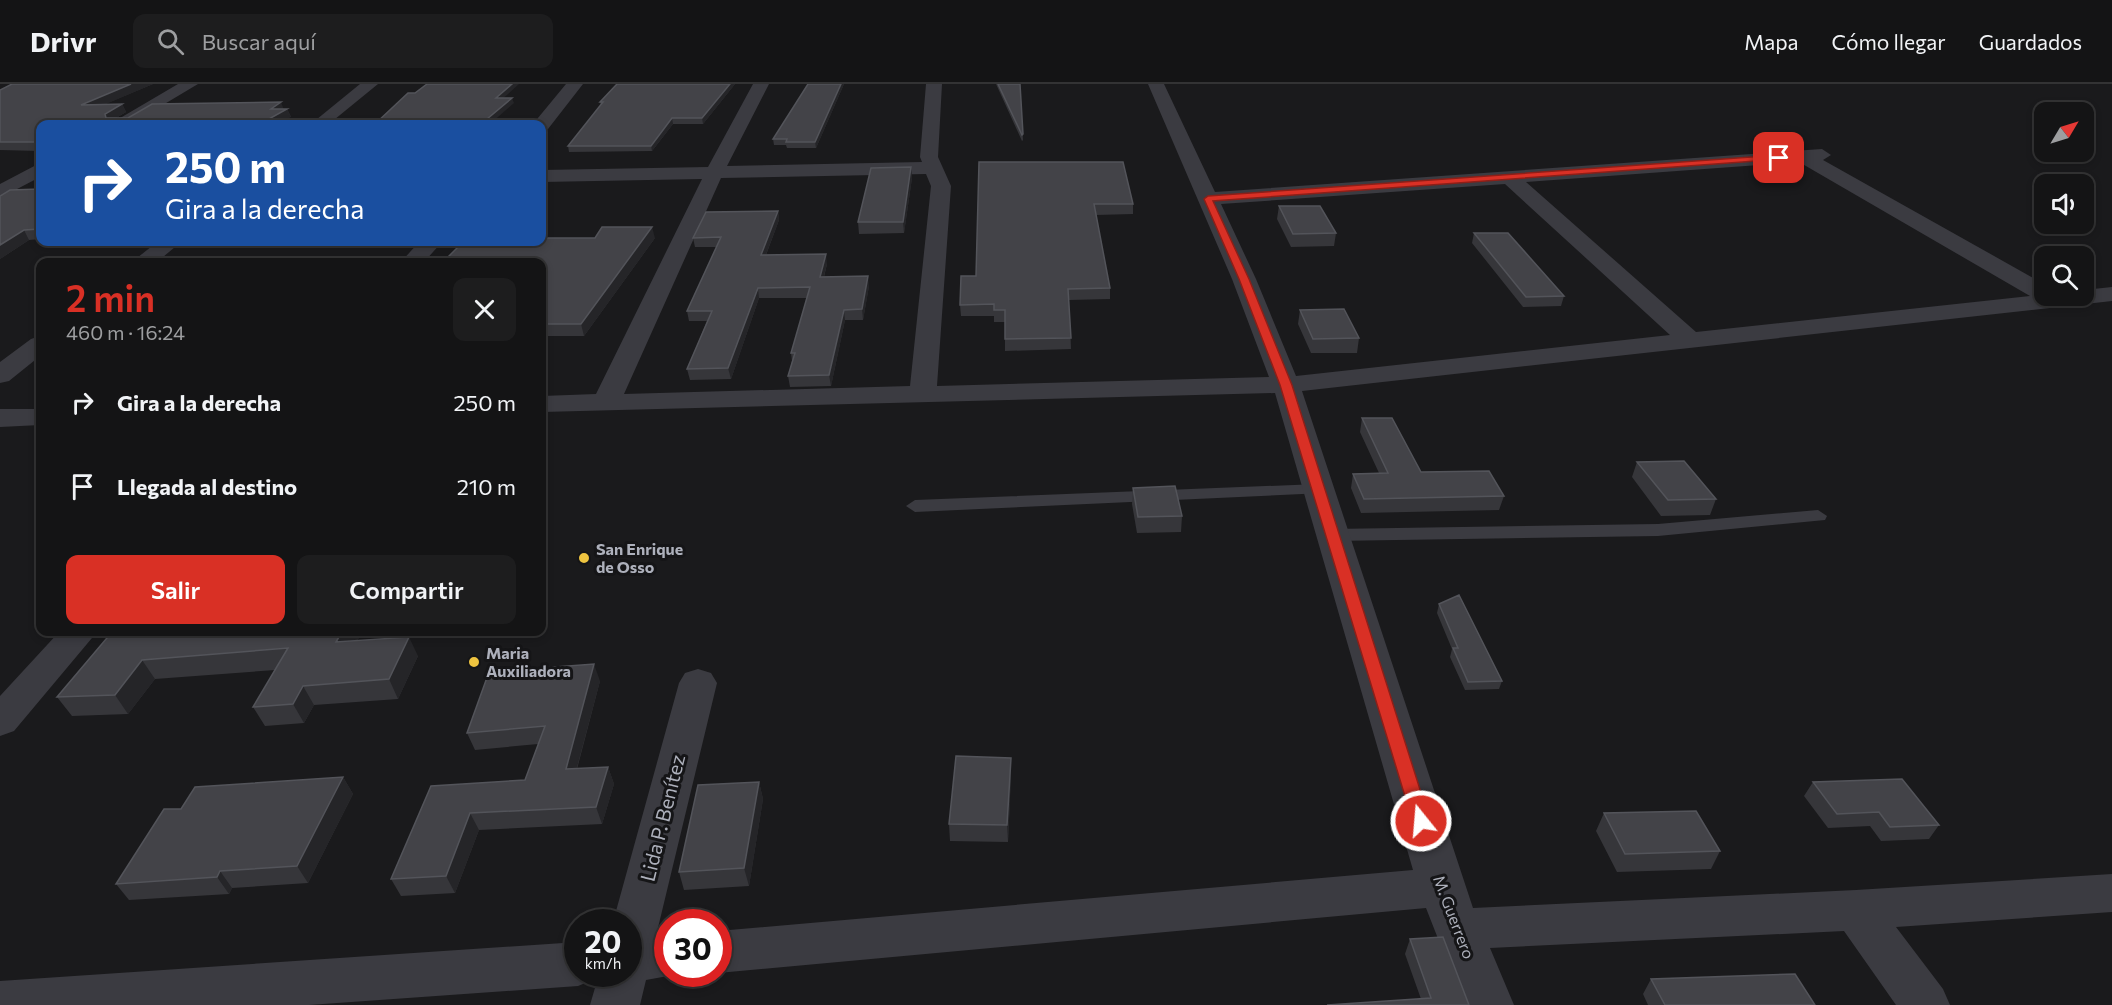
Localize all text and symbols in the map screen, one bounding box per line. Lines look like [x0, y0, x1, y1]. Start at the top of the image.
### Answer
search box [133, 14, 553, 68]
text: Drivr [30, 24, 97, 58]
icon: search [154, 25, 187, 58]
text: Buscar aquí [202, 28, 316, 55]
text: Mapa [1744, 29, 1799, 54]
text: Cómo llegar [1832, 29, 1946, 54]
text: Guardados [1979, 29, 2082, 54]
north arrow [2034, 102, 2094, 162]
map controls [2034, 102, 2094, 306]
pin [1753, 132, 1804, 183]
text: 250 m [165, 140, 286, 192]
icon: arrive [1762, 141, 1795, 174]
icon: right [66, 144, 144, 222]
button: sound [2034, 174, 2094, 234]
text: Gira a la derecha [165, 192, 364, 225]
button: search [2034, 246, 2094, 306]
text: 2 min [66, 275, 155, 319]
button: close [453, 278, 516, 341]
text: 460 m · 16:24 [66, 320, 185, 344]
icon: right [66, 386, 99, 419]
text: Gira a la derecha [117, 389, 281, 416]
text: 250 m [453, 389, 516, 416]
icon: arrive [66, 470, 99, 503]
text: Llegada al destino [117, 473, 297, 500]
text: 210 m [457, 473, 516, 500]
place label: San Enrique de Osso [596, 539, 683, 576]
marker: San Enrique de Osso [577, 551, 591, 565]
button: Salir [66, 555, 285, 624]
button: Compartir [297, 555, 516, 624]
place label: Maria Auxiliadora [486, 643, 571, 680]
marker: Maria Auxiliadora [467, 655, 481, 669]
street label: Lida P. Benítez [635, 752, 689, 884]
position arrow [1389, 789, 1453, 853]
street label: M. Guerrero [1430, 872, 1479, 961]
speed limit sign: 30 [654, 909, 732, 987]
text: 20 [585, 922, 621, 959]
text: km/h [585, 954, 621, 972]

